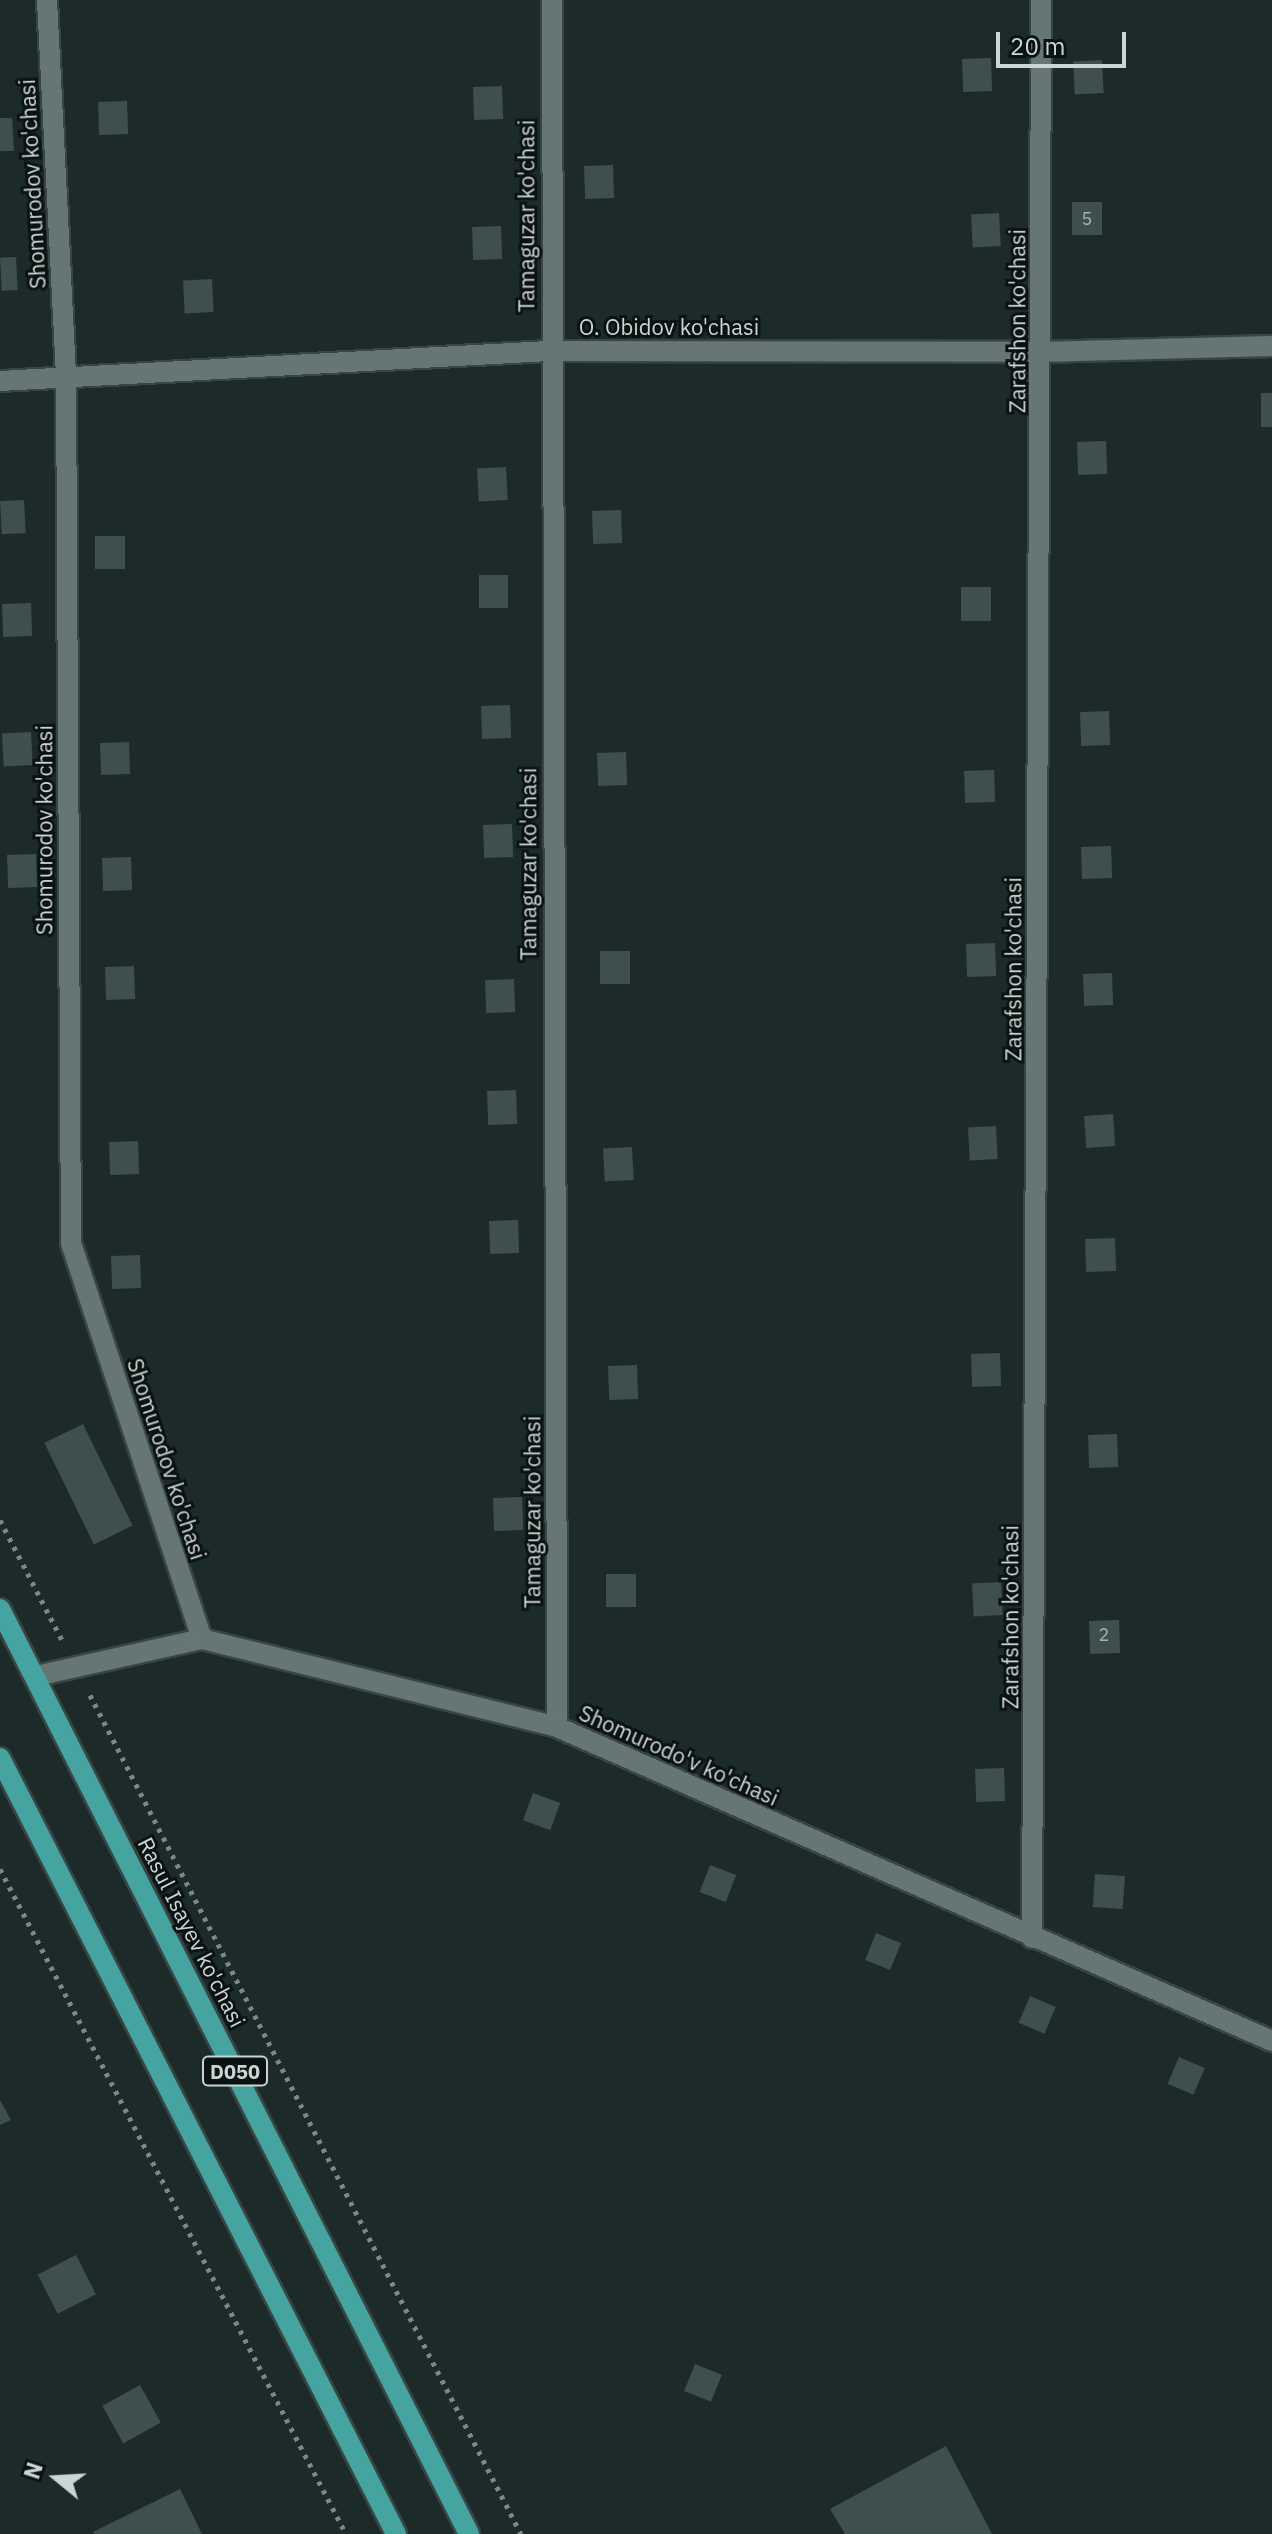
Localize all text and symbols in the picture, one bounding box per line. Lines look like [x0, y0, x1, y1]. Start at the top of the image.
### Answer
scale bar [1000, 16, 1130, 66]
text: 20 m [1010, 30, 1065, 62]
street label: Shomurodov ko'chasi [13, 78, 51, 290]
street label: Tamaguzar ko'chasi [513, 120, 539, 312]
house number: 5 [1082, 208, 1092, 230]
street label: Zarafshon ko'chasi [1004, 229, 1030, 413]
street label: O. Obidov ko'chasi [579, 314, 759, 340]
street label: Shomurodov ko'chasi [31, 725, 57, 935]
street label: Tamaguzar ko'chasi [515, 768, 541, 960]
street label: Zarafshon ko'chasi [1000, 877, 1026, 1061]
street label: Shomurodov ko'chasi [122, 1355, 212, 1563]
street label: Tamaguzar ko'chasi [519, 1416, 545, 1608]
street label: Zarafshon ko'chasi [997, 1525, 1023, 1709]
house number: 2 [1099, 1624, 1109, 1646]
street label: Shomurodo'v ko'chasi [575, 1699, 783, 1811]
street label: Rasul Isayev ko'chasi [133, 1833, 251, 2031]
road number: D050 [201, 2055, 269, 2087]
north arrow [16, 2438, 96, 2518]
text: N [16, 2458, 49, 2482]

